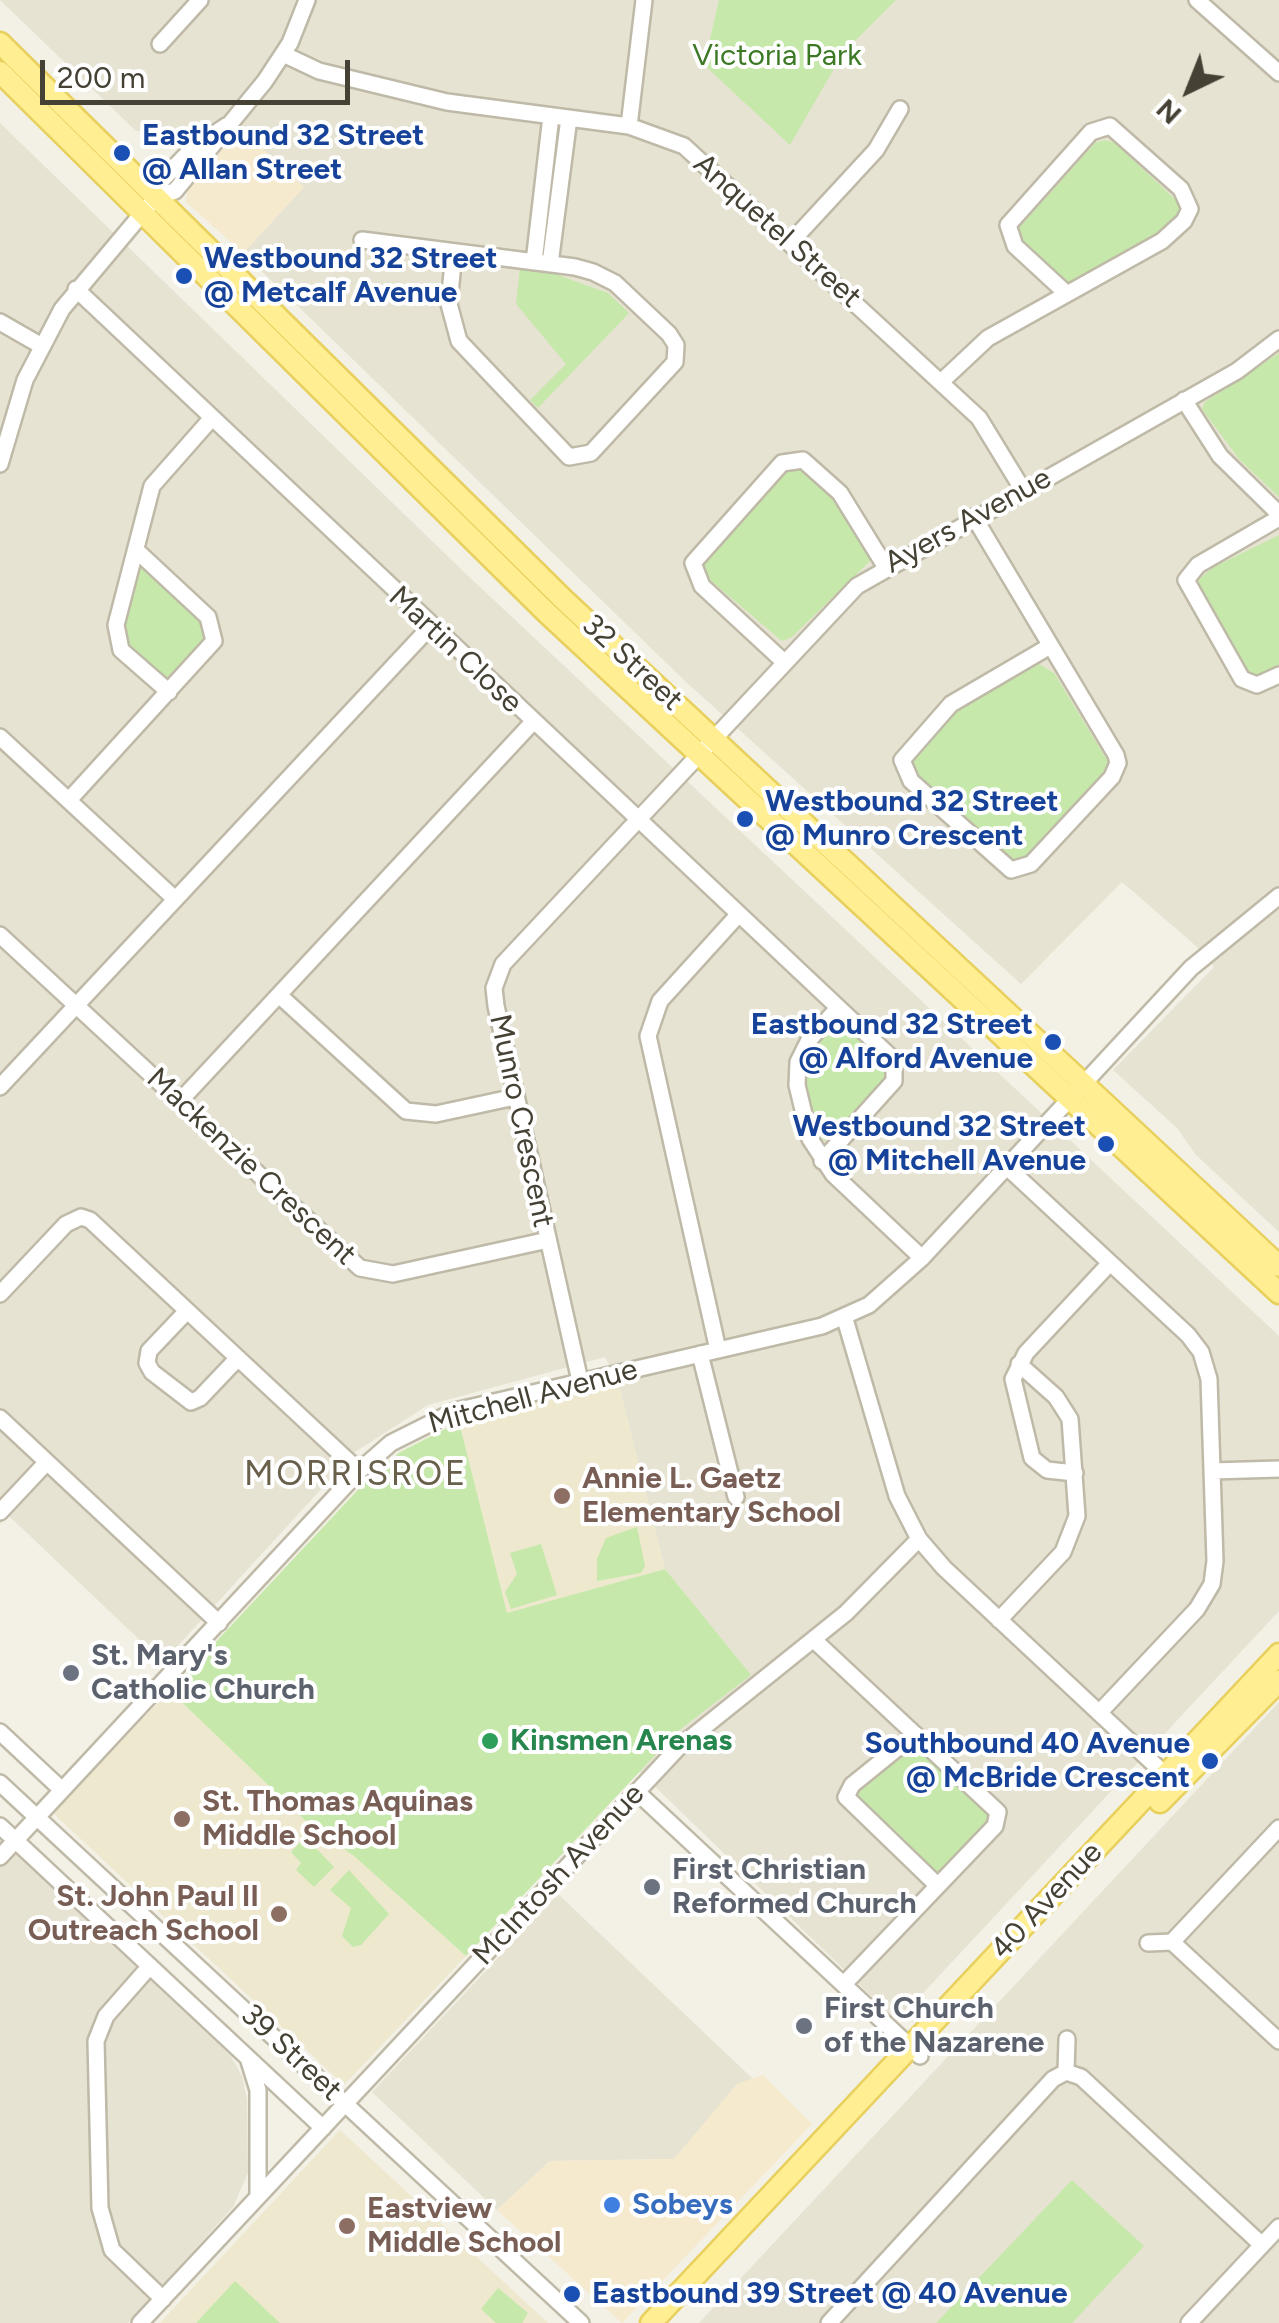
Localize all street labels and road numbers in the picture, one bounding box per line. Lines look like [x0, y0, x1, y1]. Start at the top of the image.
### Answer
street label: Anquetel Street [686, 146, 868, 316]
street label: Ayers Avenue [878, 460, 1058, 582]
street label: Martin Close [381, 579, 529, 721]
street label: 32 Street [574, 607, 690, 719]
street label: Munro Crescent [481, 1011, 561, 1231]
street label: Mackenzie Crescent [139, 1061, 363, 1273]
street label: Mitchell Avenue [424, 1352, 642, 1442]
street label: McIntosh Avenue [466, 1777, 652, 1973]
street label: 40 Avenue [984, 1835, 1110, 1967]
street label: 39 Street [233, 1997, 349, 2109]

